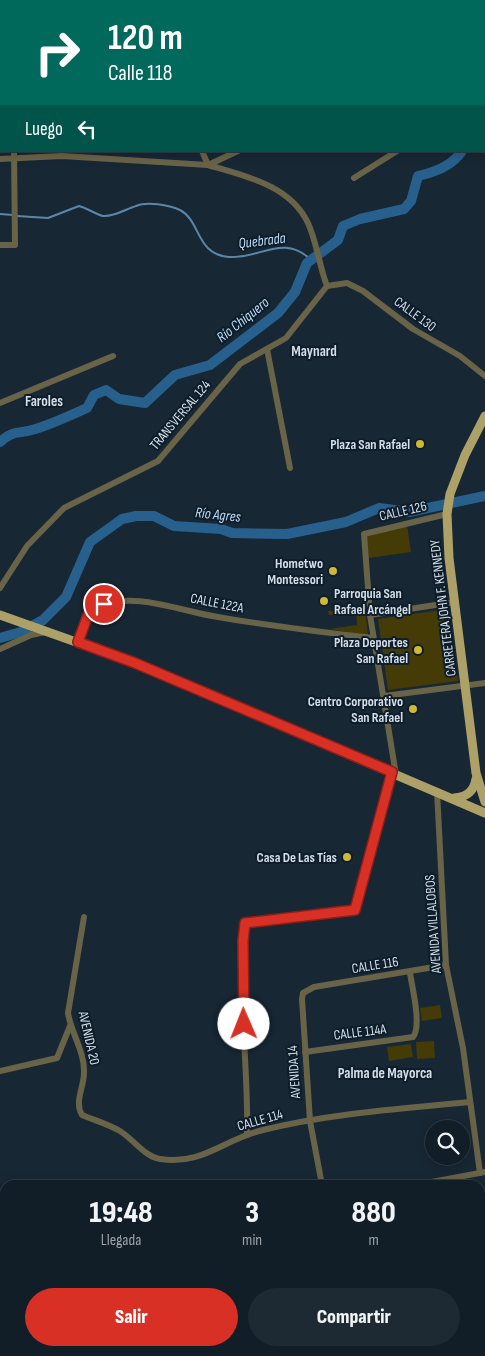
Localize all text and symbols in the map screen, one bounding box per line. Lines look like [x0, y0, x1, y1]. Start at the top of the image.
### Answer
text: 120 m [108, 17, 183, 60]
icon: right [25, 20, 90, 85]
text: Calle 118 [108, 60, 172, 87]
icon: left [73, 115, 101, 143]
text: Luego [25, 118, 63, 141]
water label: Quebrada [237, 229, 287, 253]
water label: Río Chiquero [213, 293, 273, 347]
street label: CALLE 130 [391, 293, 439, 335]
district label: Maynard [291, 342, 337, 361]
street label: TRANSVERSAL 124 [146, 377, 214, 453]
district label: Faroles [25, 392, 63, 411]
place label: Plaza San Rafael [330, 436, 410, 453]
marker: Plaza San Rafael [414, 438, 426, 450]
street label: CALLE 126 [378, 497, 428, 525]
water label: Río Agres [194, 503, 242, 527]
street label: CARRETERA JOHN F. KENNEDY [426, 539, 460, 677]
place label: Hometwo Montessori [267, 555, 323, 588]
marker: Hometwo Montessori [327, 565, 339, 577]
pin [83, 583, 125, 625]
place label: Parroquia San Rafael Arcángel [334, 585, 411, 618]
icon: arrive [90, 590, 118, 618]
street label: CALLE 122A [189, 590, 246, 617]
marker: Parroquia San Rafael Arcángel [318, 595, 330, 607]
place label: Plaza Deportes San Rafael [334, 634, 408, 667]
marker: Plaza Deportes San Rafael [412, 644, 424, 656]
place label: Centro Corporativo San Rafael [308, 693, 403, 726]
marker: Centro Corporativo San Rafael [407, 703, 419, 715]
place label: Casa De Las Tías [257, 849, 337, 866]
marker: Casa De Las Tías [341, 851, 353, 863]
street label: AVENIDA VILLALOBOS [421, 874, 445, 975]
street label: CALLE 116 [350, 953, 400, 977]
position arrow [217, 997, 269, 1049]
street label: AVENIDA 20 [74, 1009, 103, 1066]
street label: CALLE 114A [333, 1020, 388, 1044]
street label: AVENIDA 14 [284, 1045, 304, 1100]
district label: Palma de Mayorca [338, 1064, 432, 1083]
street label: CALLE 114 [235, 1105, 285, 1135]
map controls [425, 1120, 470, 1165]
button: search [425, 1120, 470, 1165]
text: 19:48 [89, 1195, 153, 1231]
text: 3 [245, 1195, 259, 1231]
text: 880 [352, 1195, 396, 1231]
text: Llegada [101, 1231, 141, 1250]
text: min [242, 1231, 262, 1250]
text: m [368, 1231, 379, 1250]
button: Salir [25, 1288, 238, 1346]
button: Compartir [248, 1288, 460, 1346]

